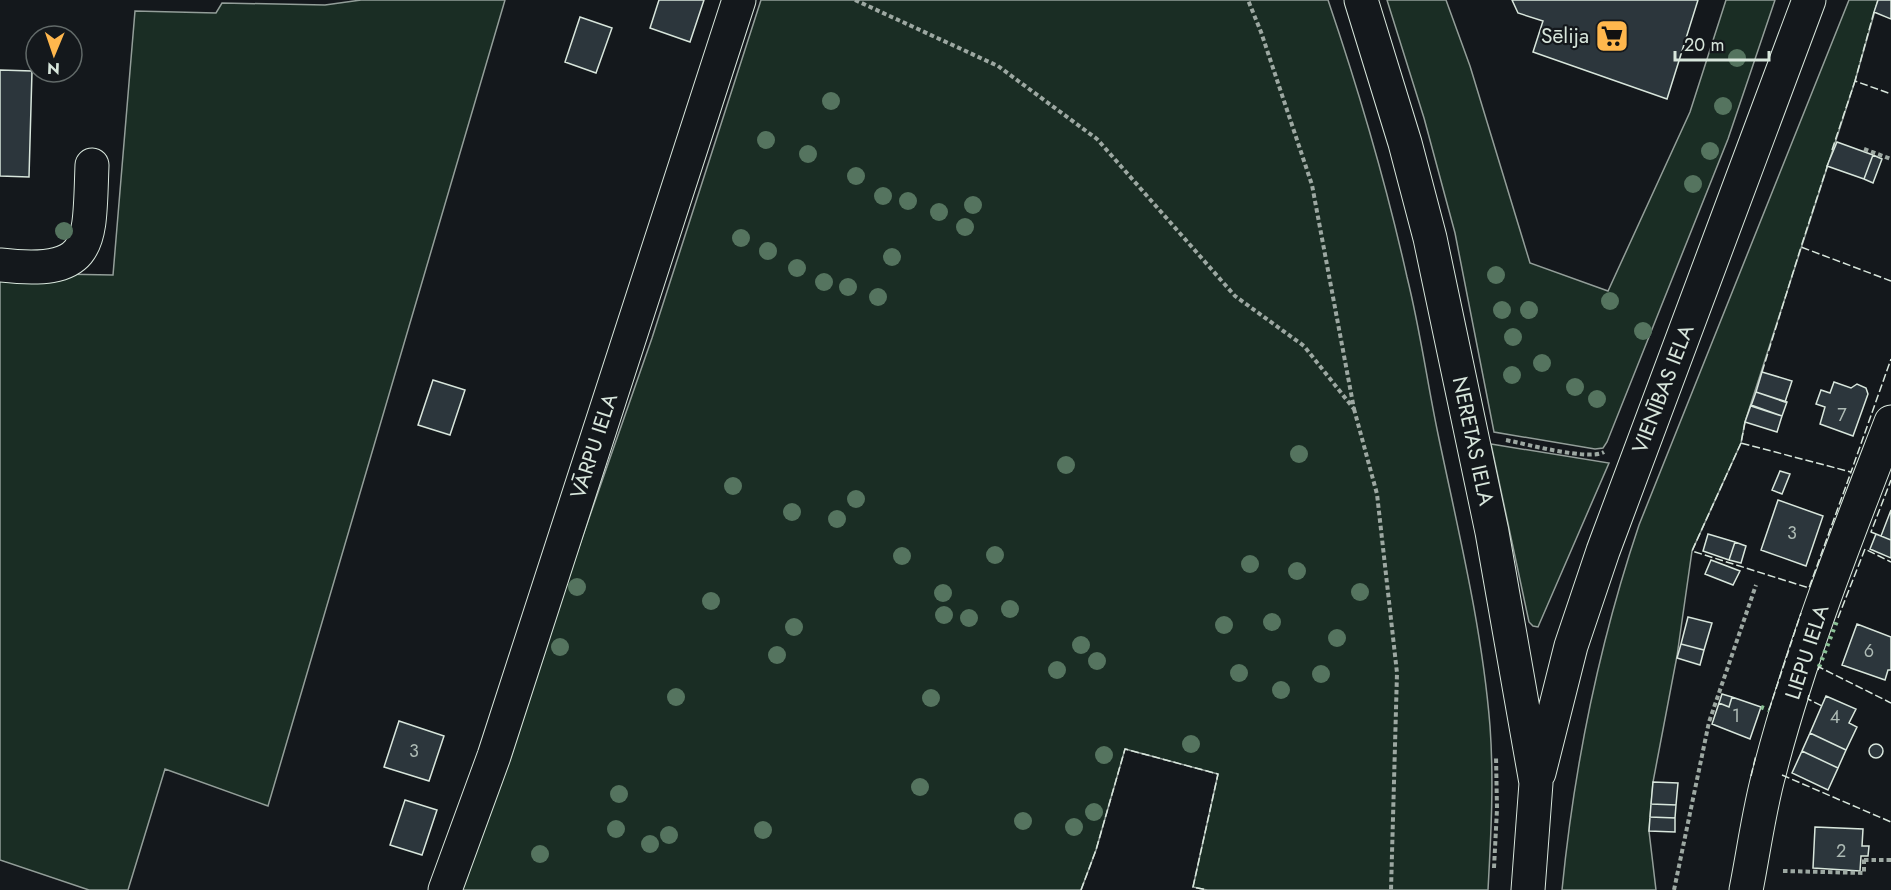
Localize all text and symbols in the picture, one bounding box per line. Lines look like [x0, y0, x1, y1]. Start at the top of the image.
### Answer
supermarket icon: Sēlija [1594, 18, 1630, 54]
place label: Sēlija [1541, 21, 1589, 51]
north arrow [24, 24, 84, 84]
scale bar [1675, 24, 1770, 62]
text: 20 m [1684, 32, 1724, 58]
text: N [47, 57, 60, 80]
street label: VIENĪBAS IELA [1625, 320, 1701, 458]
street label: NERETAS IELA [1445, 374, 1501, 508]
street label: VĀRPU IELA [563, 389, 625, 502]
house number: 7 [1837, 402, 1847, 428]
house number: 3 [1787, 520, 1797, 546]
street label: LIEPU IELA [1778, 601, 1836, 703]
house number: 6 [1864, 638, 1874, 664]
house number: 1 [1732, 703, 1740, 729]
house number: 4 [1830, 704, 1840, 730]
house number: 3 [409, 738, 419, 764]
house number: 2 [1836, 838, 1846, 864]

